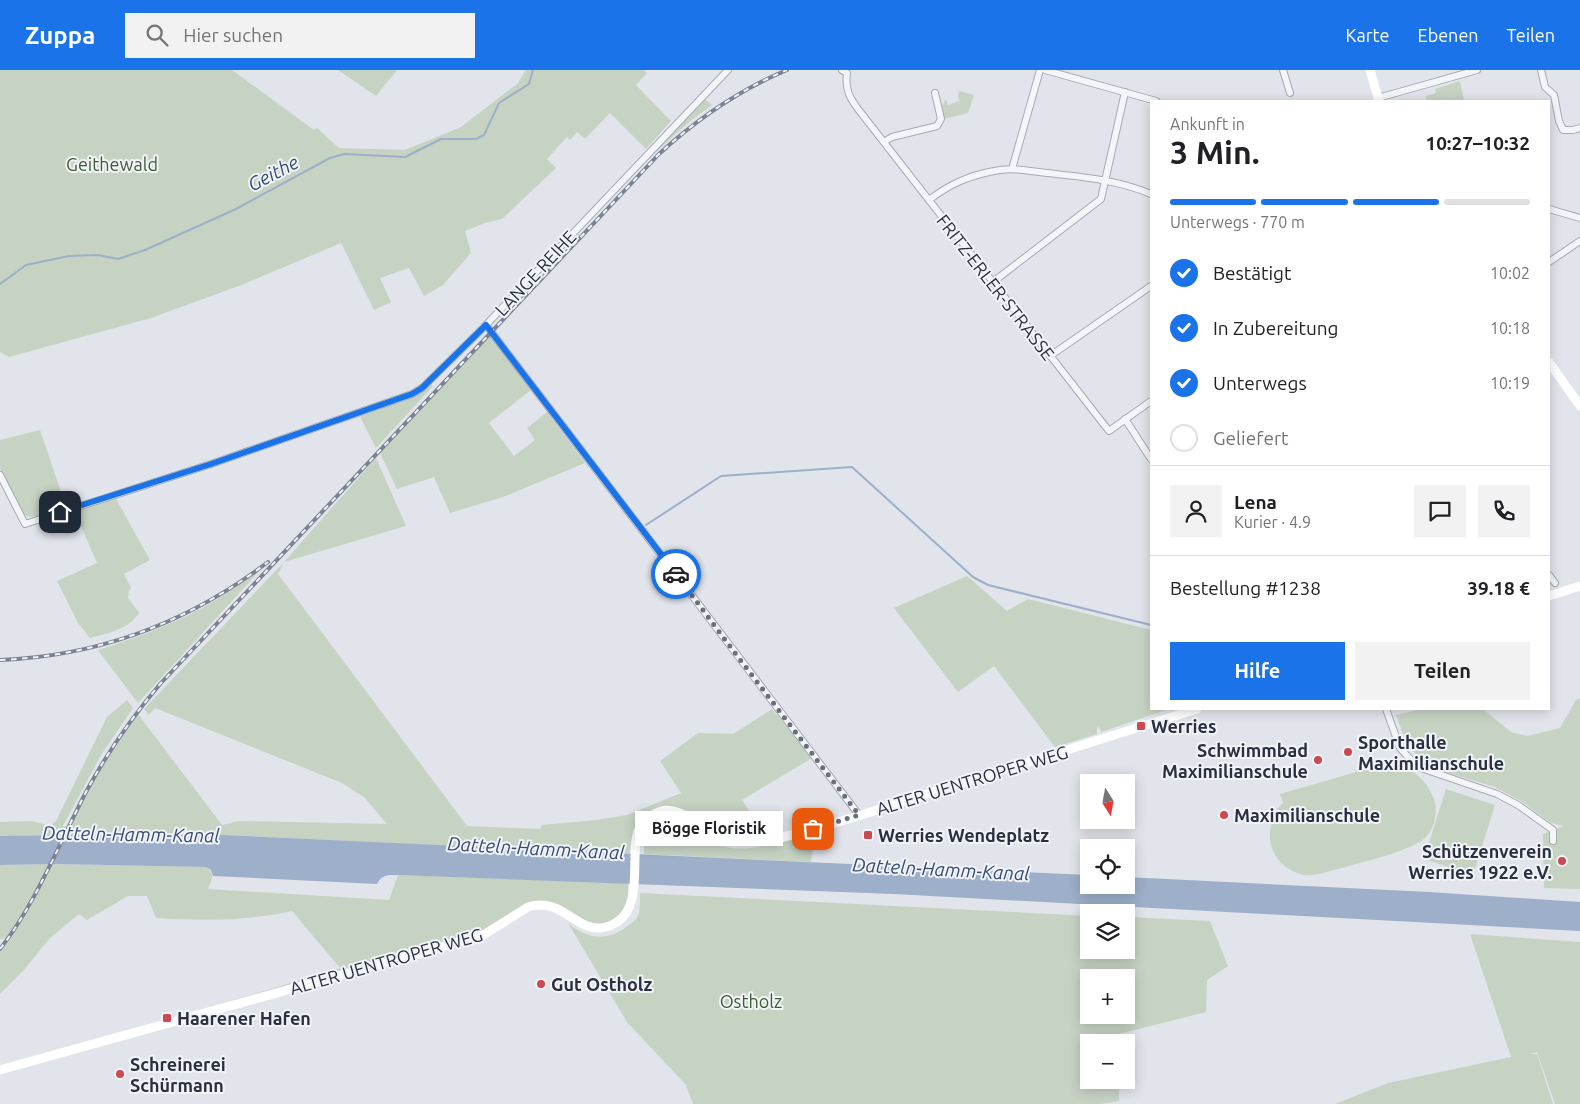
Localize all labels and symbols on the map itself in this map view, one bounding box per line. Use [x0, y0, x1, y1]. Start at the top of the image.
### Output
water label: Geithe [244, 150, 303, 195]
park label: Geithewald [66, 154, 158, 174]
street label: FRITZ-ERLER-STRASSE [933, 210, 1059, 364]
street label: LANGE REIHE [491, 226, 579, 320]
pin [39, 491, 81, 533]
courier [651, 549, 701, 599]
place label: Werries [1151, 716, 1216, 736]
marker: Werries [1135, 720, 1147, 732]
place label: Sporthalle Maximilianschule [1358, 732, 1504, 773]
place label: Schwimmbad Maximilianschule [1162, 740, 1308, 781]
street label: ALTER UENTROPER WEG [874, 741, 1070, 819]
marker: Sporthalle Maximilianschule [1342, 746, 1354, 758]
marker: Schwimmbad Maximilianschule [1312, 754, 1324, 766]
north arrow [1080, 774, 1135, 829]
place label: Maximilianschule [1234, 805, 1380, 825]
pin [792, 808, 834, 850]
marker: Maximilianschule [1218, 809, 1230, 821]
callout: Bögge Floristik [636, 812, 783, 846]
water label: Datteln-Hamm-Kanal [42, 821, 221, 847]
place label: Werries Wendeplatz [878, 825, 1049, 845]
marker: Werries Wendeplatz [862, 829, 874, 841]
water label: Datteln-Hamm-Kanal [447, 832, 626, 864]
place label: Schützenverein Werries 1922 e.V. [1408, 841, 1552, 882]
water label: Datteln-Hamm-Kanal [852, 853, 1031, 885]
marker: Schützenverein Werries 1922 e.V. [1556, 855, 1568, 867]
street label: ALTER UENTROPER WEG [287, 924, 485, 998]
place label: Gut Ostholz [551, 974, 652, 994]
marker: Gut Ostholz [535, 978, 547, 990]
park label: Ostholz [720, 991, 782, 1011]
place label: Haarener Hafen [177, 1008, 311, 1028]
marker: Haarener Hafen [161, 1012, 173, 1024]
place label: Schreinerei Schürmann [130, 1054, 226, 1095]
marker: Schreinerei Schürmann [114, 1068, 126, 1080]

